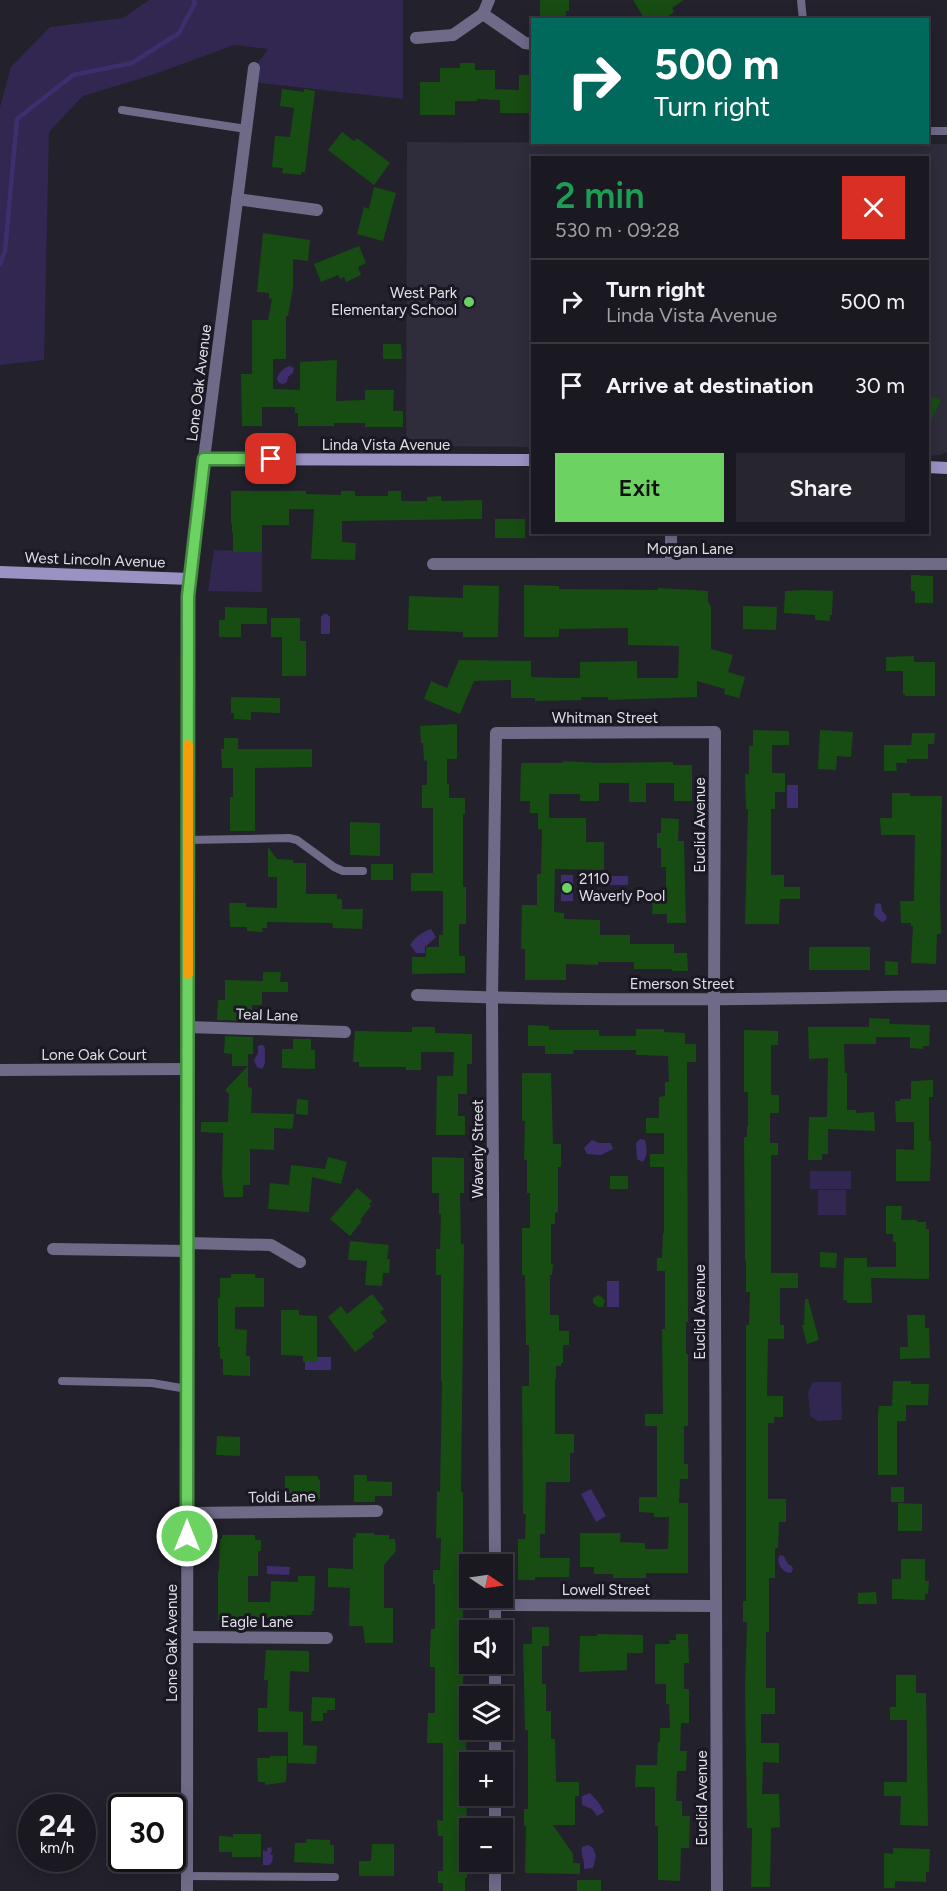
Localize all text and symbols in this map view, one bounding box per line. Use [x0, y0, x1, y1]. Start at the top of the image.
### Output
text: 500 m [654, 39, 779, 90]
icon: right [555, 42, 633, 120]
text: Turn right [654, 90, 770, 123]
text: 2 min [555, 174, 645, 217]
button: close [842, 176, 905, 239]
text: 530 m · 09:28 [555, 218, 680, 242]
text: Turn right [606, 276, 705, 303]
place label: West Park Elementary School [331, 284, 458, 319]
icon: right [555, 285, 588, 318]
text: 500 m [840, 288, 905, 315]
marker: West Park Elementary School [462, 295, 476, 309]
text: Linda Vista Avenue [606, 303, 777, 327]
street label: Lone Oak Avenue [183, 323, 215, 443]
icon: arrive [555, 369, 588, 402]
text: Arrive at destination [606, 372, 814, 399]
text: 30 m [855, 372, 905, 399]
pin [245, 433, 296, 484]
street label: Linda Vista Avenue [322, 436, 450, 454]
icon: arrive [254, 442, 287, 475]
button: Exit [555, 453, 724, 522]
button: Share [736, 453, 905, 522]
street label: Morgan Lane [646, 540, 734, 558]
street label: West Lincoln Avenue [24, 549, 166, 571]
street label: Whitman Street [552, 709, 659, 727]
street label: Euclid Avenue [691, 777, 709, 873]
place label: 2110 Waverly Pool [579, 870, 665, 905]
marker: 2110 Waverly Pool [560, 881, 574, 895]
street label: Emerson Street [630, 975, 735, 993]
street label: Teal Lane [236, 1005, 298, 1025]
street label: Lone Oak Court [41, 1046, 147, 1064]
street label: Waverly Street [469, 1099, 487, 1199]
street label: Euclid Avenue [691, 1264, 709, 1360]
street label: Toldi Lane [248, 1487, 316, 1507]
position arrow [155, 1504, 219, 1568]
north arrow [459, 1554, 513, 1608]
map controls [459, 1554, 513, 1872]
street label: Lowell Street [562, 1581, 651, 1599]
street label: Lone Oak Avenue [163, 1584, 181, 1702]
street label: Eagle Lane [221, 1613, 293, 1631]
button: sound [459, 1620, 513, 1674]
button: layers [459, 1686, 513, 1740]
street label: Euclid Avenue [693, 1750, 711, 1846]
button: + [459, 1752, 513, 1806]
speed limit sign: 30 [108, 1794, 186, 1872]
text: 24 [39, 1807, 75, 1844]
button: − [459, 1818, 513, 1872]
text: km/h [40, 1839, 74, 1857]

